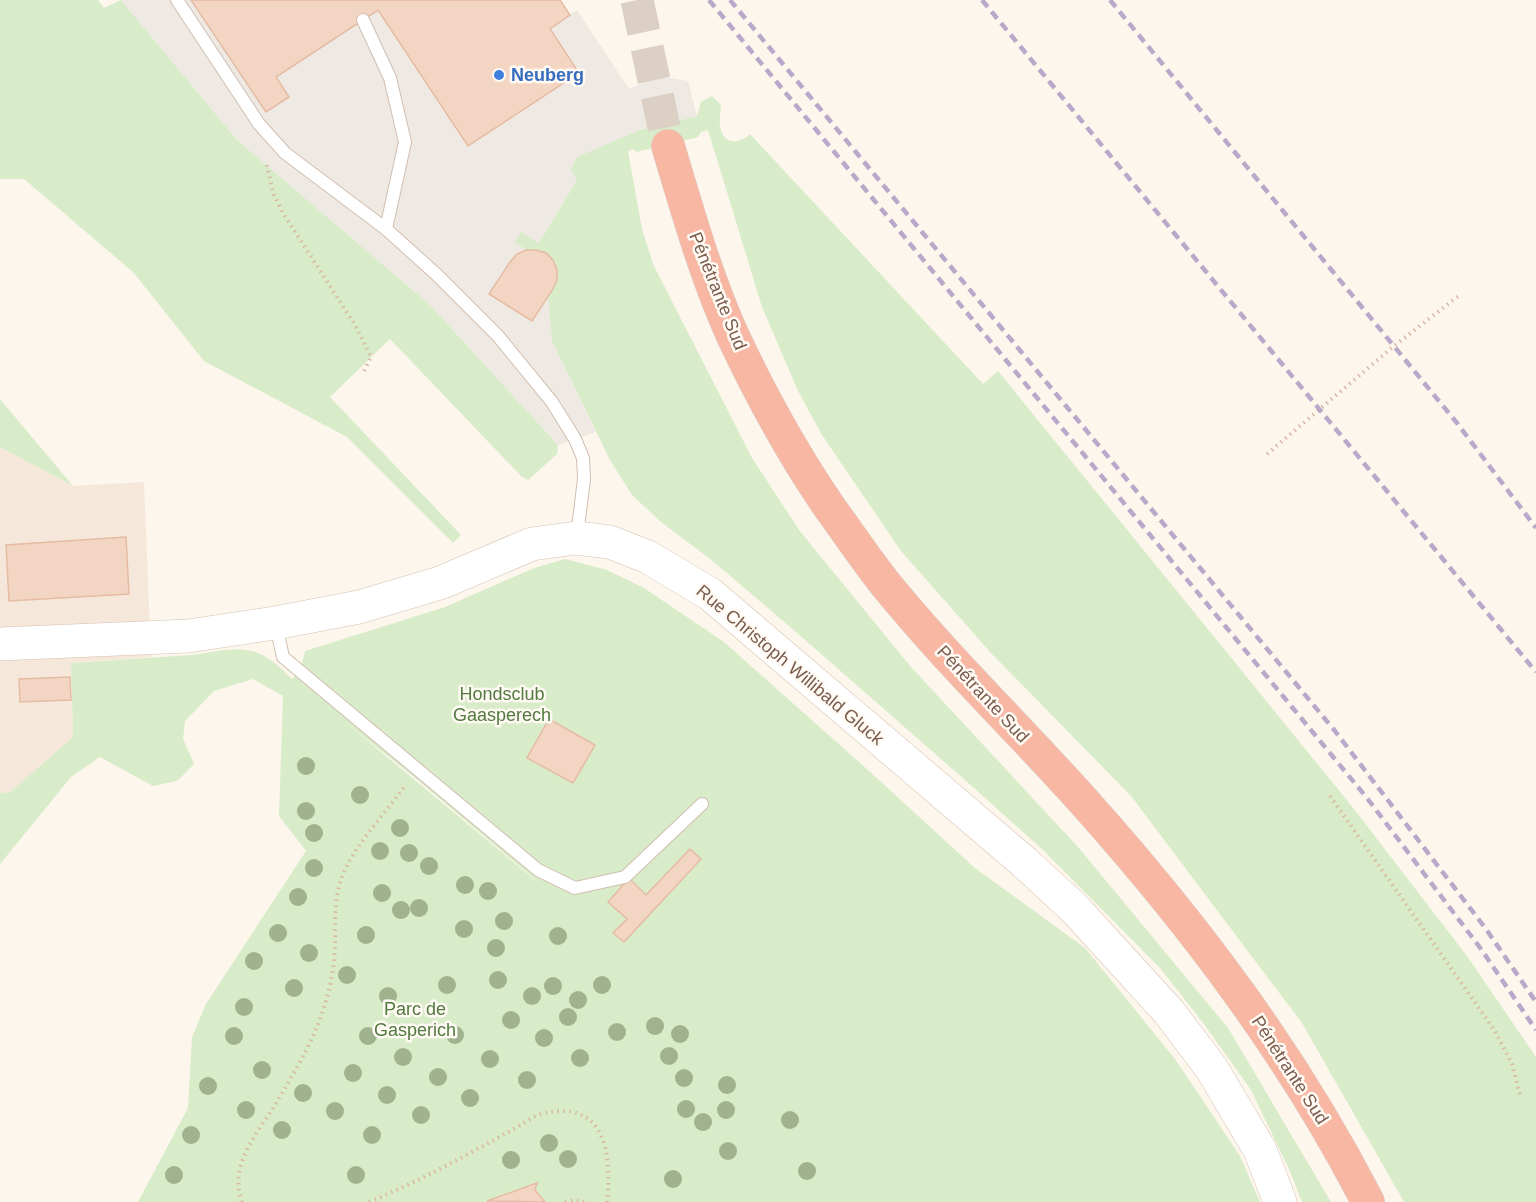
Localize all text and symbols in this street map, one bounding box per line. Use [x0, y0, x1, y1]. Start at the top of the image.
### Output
place label: Neuberg [511, 65, 584, 85]
marker: Neuberg [492, 68, 506, 82]
street label: Pénétrante Sud [685, 229, 751, 353]
street label: Rue Christoph Willibald Gluck [692, 581, 888, 750]
street label: Pénétrante Sud [933, 641, 1033, 747]
park label: Hondsclub Gaasperech [453, 684, 551, 725]
park label: Parc de Gasperich [374, 999, 456, 1040]
street label: Pénétrante Sud [1248, 1012, 1332, 1128]

